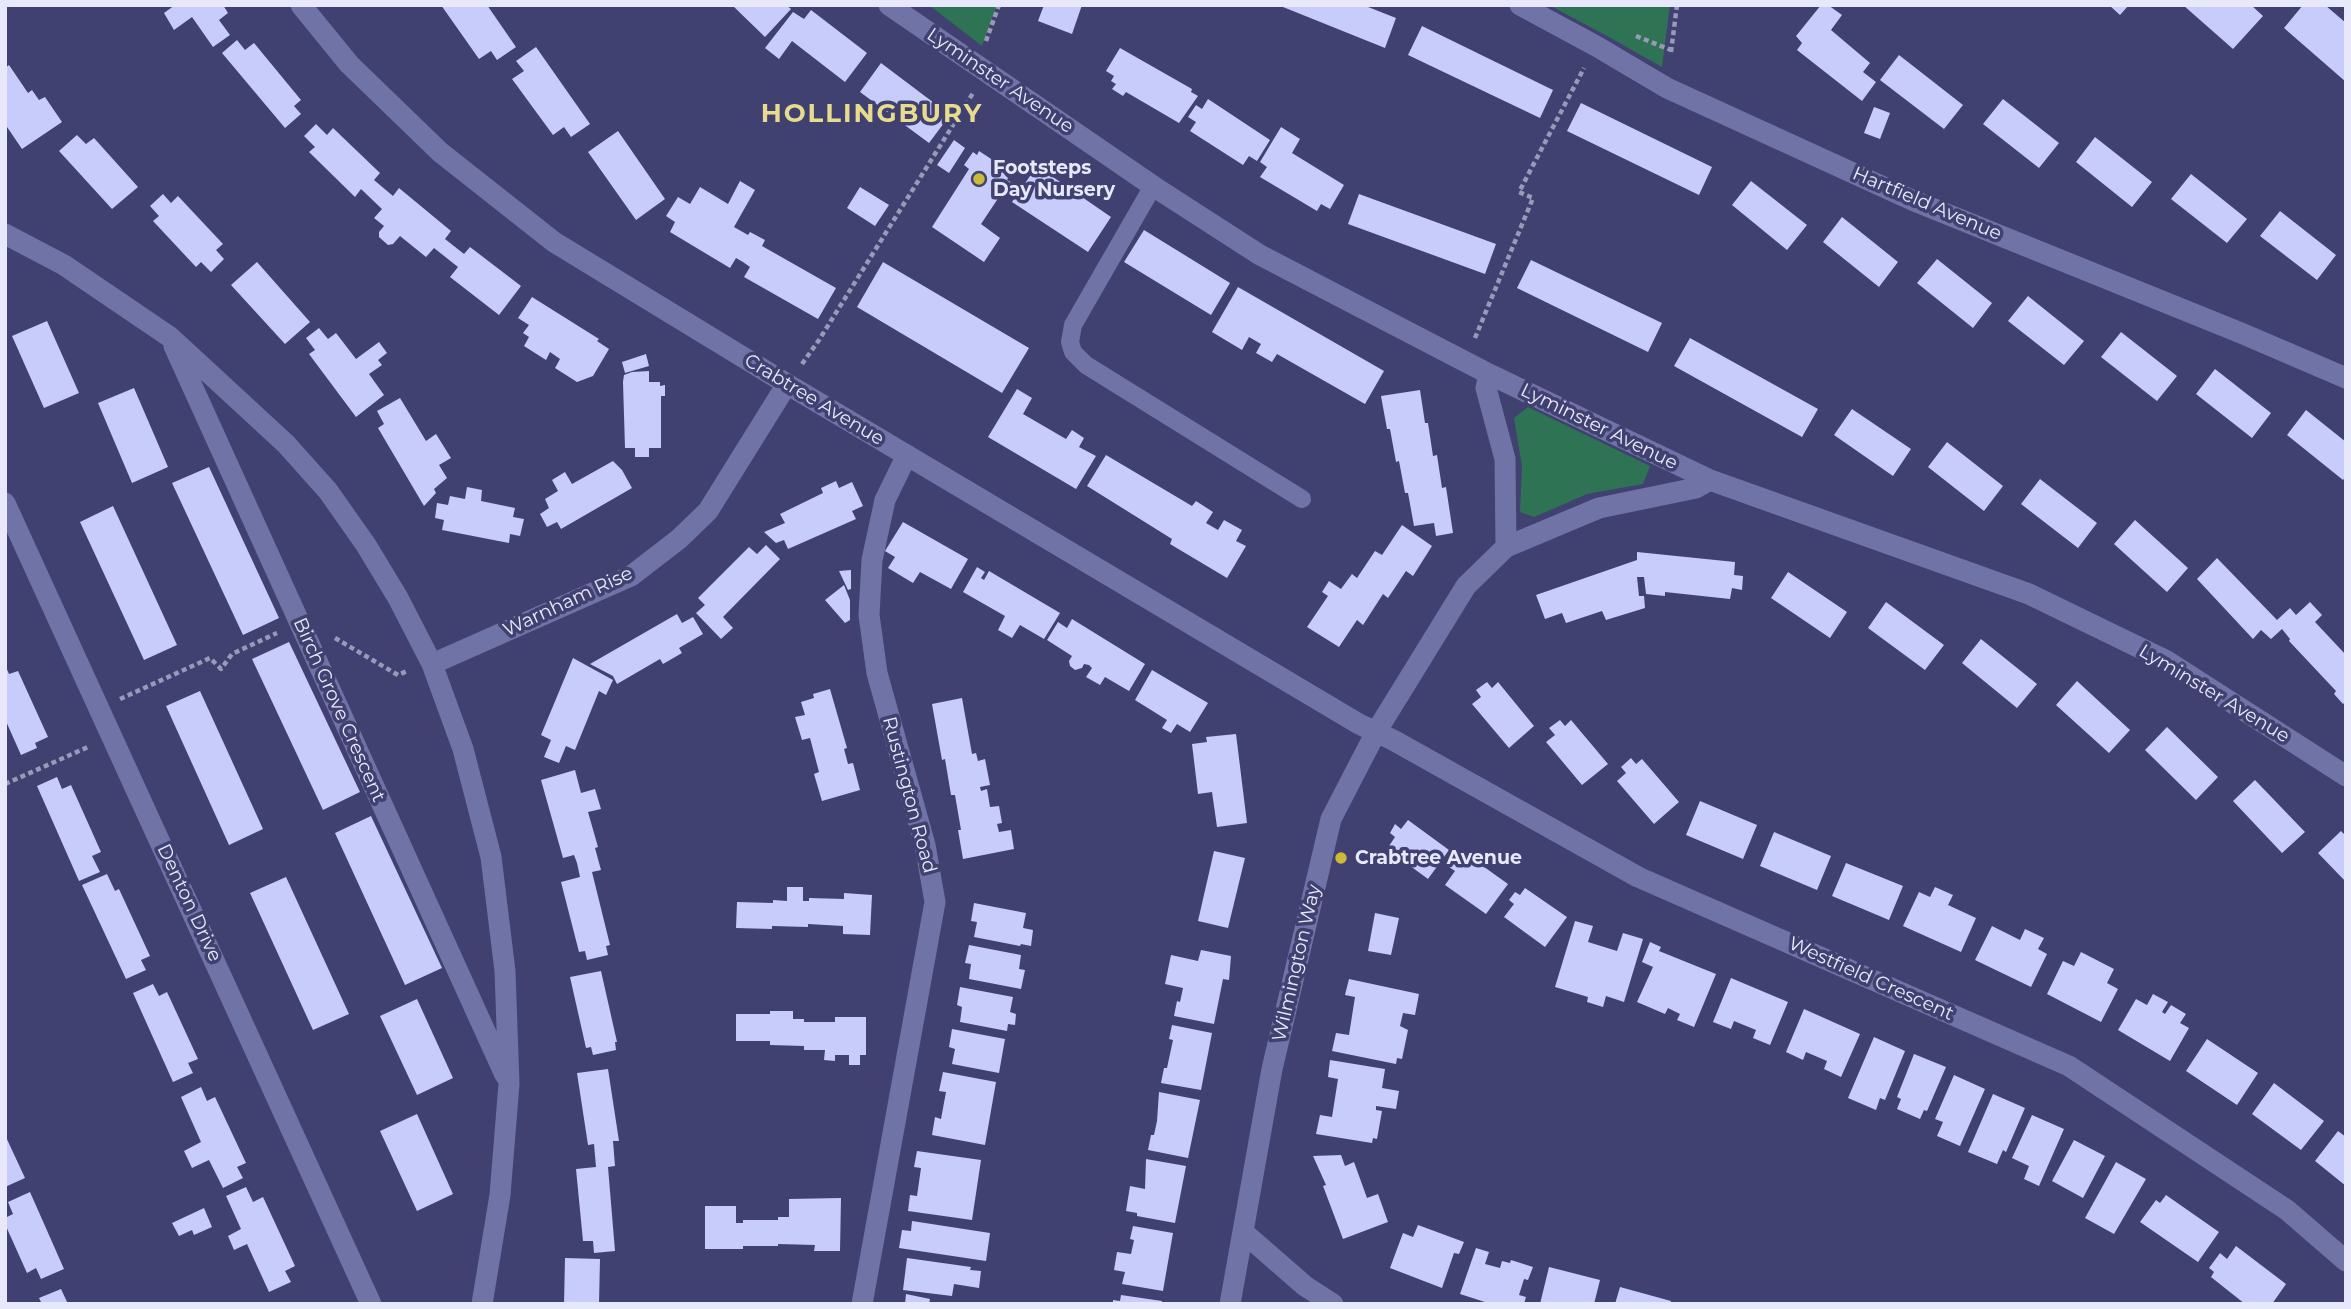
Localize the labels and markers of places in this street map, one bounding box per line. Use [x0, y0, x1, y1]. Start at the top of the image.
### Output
place label: Footsteps Day Nursery [993, 157, 1115, 201]
marker: Footsteps Day Nursery [971, 171, 987, 187]
place label: Crabtree Avenue [1355, 847, 1522, 869]
marker: Crabtree Avenue [1333, 850, 1349, 866]

